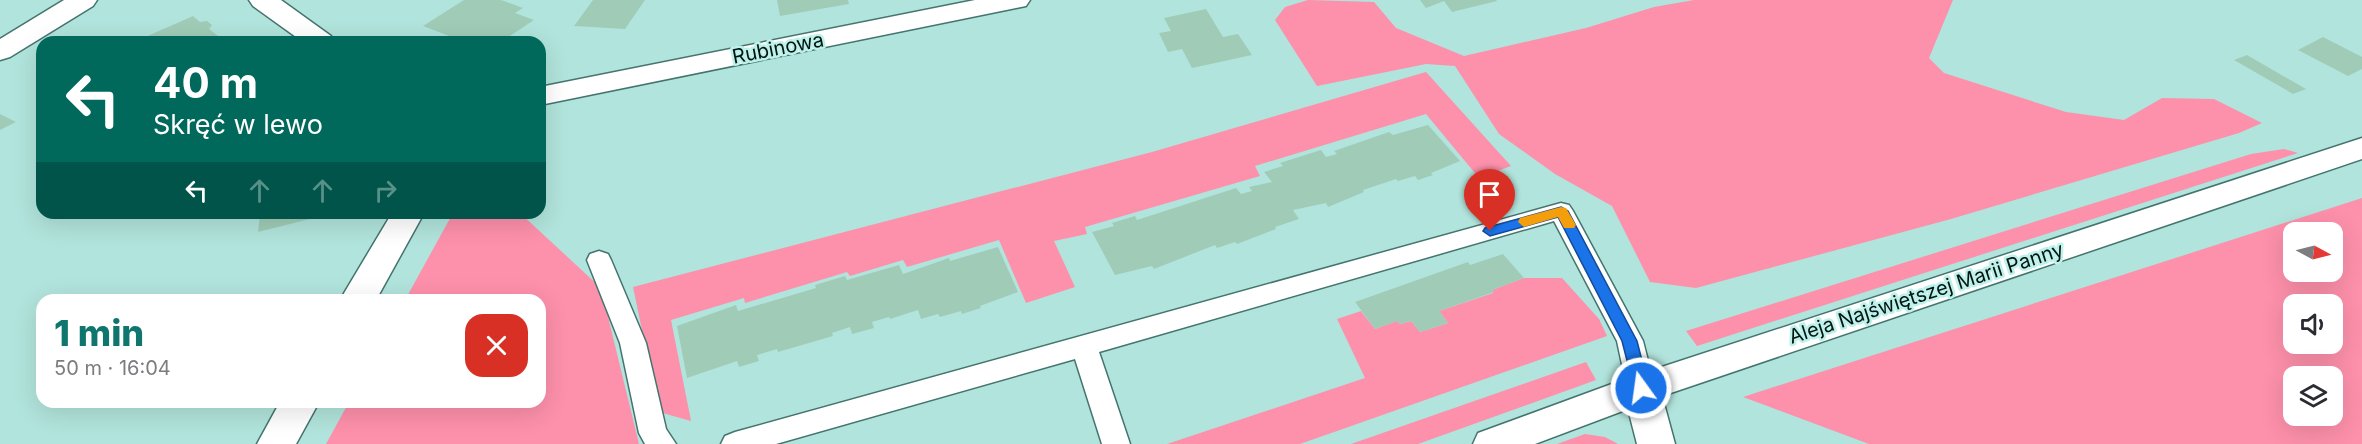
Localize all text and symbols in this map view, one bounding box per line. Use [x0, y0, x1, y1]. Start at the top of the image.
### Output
street label: Rubinowa [730, 27, 826, 69]
text: 40 m [153, 57, 258, 108]
icon: left [54, 60, 132, 138]
text: Skręć w lewo [153, 108, 323, 141]
pin [1464, 169, 1515, 231]
icon: left [180, 174, 213, 207]
icon: ahead [243, 174, 276, 207]
icon: ahead [306, 174, 339, 207]
icon: right [369, 174, 402, 207]
icon: arrive [1473, 178, 1506, 211]
north arrow [2283, 222, 2343, 282]
map controls [2283, 222, 2343, 426]
street label: Aleja Najświętszej Marii Panny [1786, 237, 2066, 349]
button: sound [2283, 294, 2343, 354]
text: 1 min [54, 311, 144, 355]
button: close [465, 314, 528, 377]
text: 50 m · 16:04 [54, 356, 171, 380]
position arrow [1609, 356, 1673, 420]
button: layers [2283, 366, 2343, 426]

